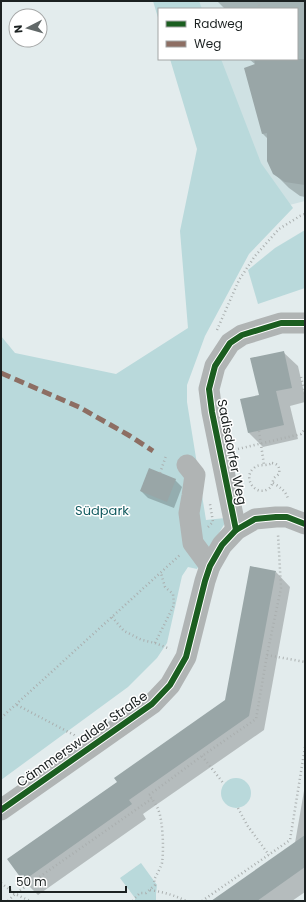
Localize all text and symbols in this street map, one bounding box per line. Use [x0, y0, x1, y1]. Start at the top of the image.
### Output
north arrow [8, 8, 48, 48]
legend [158, 8, 298, 60]
text: Radweg [194, 15, 243, 32]
text: N [10, 24, 26, 34]
text: Weg [194, 35, 221, 52]
street label: Sadisdorfer Weg [212, 398, 252, 506]
park label: Südpark [75, 501, 129, 520]
street label: Cämmerswalder Straße [13, 686, 151, 792]
scale bar [10, 868, 126, 894]
text: 50 m [16, 873, 47, 890]

